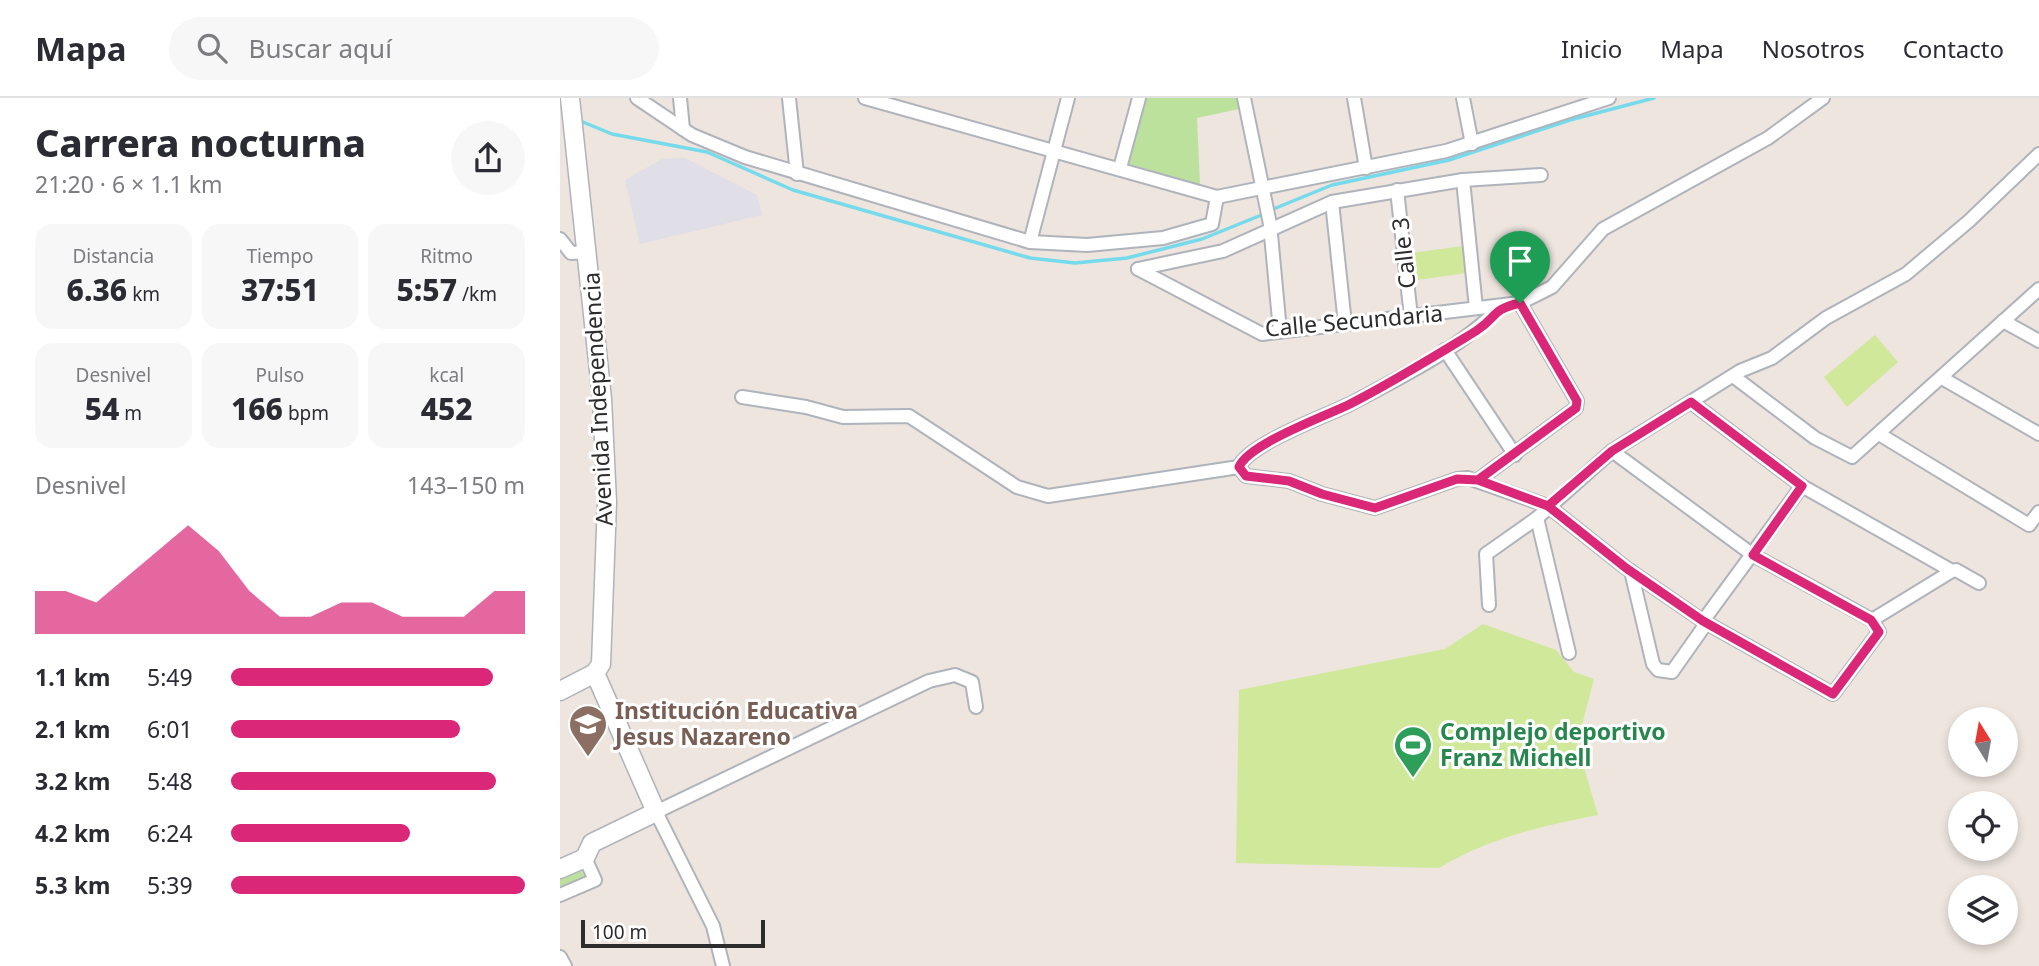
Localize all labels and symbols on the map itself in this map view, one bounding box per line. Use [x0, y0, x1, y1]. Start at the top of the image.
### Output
street label: Calle 3 [1383, 216, 1423, 290]
pin [1490, 231, 1550, 303]
street label: Avenida Independencia [574, 271, 620, 527]
street label: Calle Secundaria [1263, 296, 1444, 344]
place label: Institución Educativa Jesus Nazareno [613, 694, 858, 752]
school or university icon: Institución Educativa Jesus Nazareno [567, 703, 609, 758]
north arrow [1948, 707, 2018, 777]
place label: Complejo deportivo Franz Michell [1440, 715, 1666, 773]
sports icon: Complejo deportivo Franz Michell [1392, 724, 1434, 779]
scale bar [581, 917, 765, 949]

